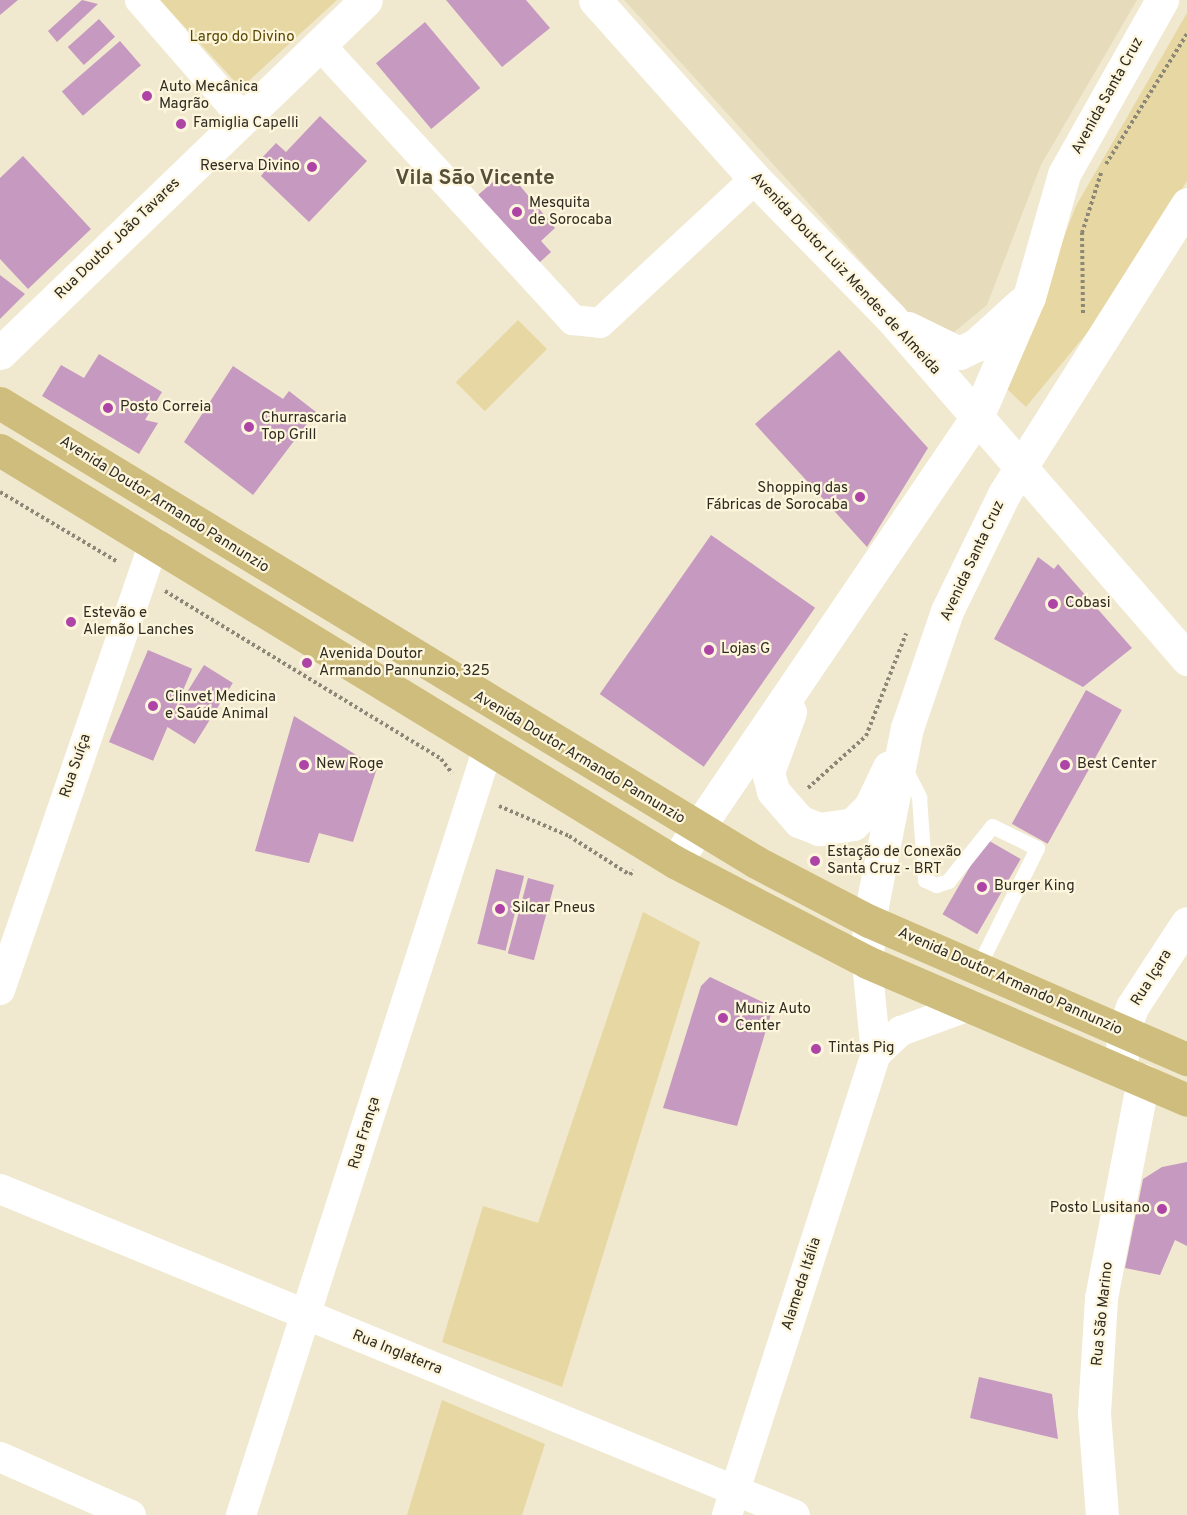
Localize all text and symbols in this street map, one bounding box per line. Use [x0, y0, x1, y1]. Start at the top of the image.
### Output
park label: Largo do Divino [189, 29, 295, 47]
street label: Avenida Santa Cruz [1068, 34, 1148, 158]
place label: Auto Mecânica Magrão [159, 78, 258, 113]
marker: Auto Mecânica Magrão [140, 89, 154, 103]
place label: Famiglia Capelli [193, 115, 299, 133]
marker: Famiglia Capelli [174, 117, 188, 131]
place label: Reserva Divino [200, 158, 300, 176]
marker: Reserva Divino [305, 160, 319, 174]
district label: Vila São Vicente [395, 166, 555, 192]
street label: Avenida Doutor Luiz Mendes de Almeida [746, 169, 944, 379]
street label: Rua Doutor João Tavares [51, 174, 185, 304]
place label: Mesquita de Sorocaba [529, 194, 612, 229]
marker: Mesquita de Sorocaba [510, 205, 524, 219]
place label: Posto Correia [120, 399, 211, 417]
marker: Posto Correia [101, 401, 115, 415]
place label: Churrascaria Top Grill [261, 409, 347, 444]
marker: Churrascaria Top Grill [242, 420, 256, 434]
street label: Avenida Doutor Armando Pannunzio [56, 433, 272, 577]
place label: Shopping das Fábricas de Sorocaba [706, 479, 848, 514]
marker: Shopping das Fábricas de Sorocaba [853, 490, 867, 504]
street label: Avenida Santa Cruz [937, 498, 1009, 624]
place label: Cobasi [1065, 595, 1111, 613]
marker: Cobasi [1046, 597, 1060, 611]
place label: Estevão e Alemão Lanches [83, 604, 194, 639]
marker: Estevão e Alemão Lanches [64, 615, 78, 629]
place label: Lojas G [721, 641, 770, 659]
marker: Lojas G [702, 643, 716, 657]
place label: Avenida Doutor Armando Pannunzio, 325 [319, 645, 490, 680]
marker: Avenida Doutor Armando Pannunzio, 325 [300, 656, 314, 670]
street label: Avenida Doutor Armando Pannunzio [470, 687, 688, 829]
place label: Clinvet Medicina e Saúde Animal [165, 688, 276, 723]
marker: Clinvet Medicina e Saúde Animal [146, 699, 160, 713]
street label: Rua Suíça [57, 732, 95, 800]
place label: New Roge [316, 756, 383, 774]
place label: Best Center [1077, 756, 1157, 774]
marker: New Roge [297, 758, 311, 772]
marker: Best Center [1058, 758, 1072, 772]
place label: Estação de Conexão Santa Cruz - BRT [827, 843, 961, 878]
marker: Estação de Conexão Santa Cruz - BRT [808, 854, 822, 868]
place label: Burger King [994, 878, 1075, 896]
marker: Burger King [975, 880, 989, 894]
place label: Silcar Pneus [512, 900, 595, 918]
marker: Silcar Pneus [493, 902, 507, 916]
street label: Avenida Doutor Armando Pannunzio [895, 924, 1125, 1040]
street label: Rua Içara [1128, 947, 1176, 1009]
place label: Muniz Auto Center [735, 1000, 811, 1035]
marker: Muniz Auto Center [716, 1011, 730, 1025]
place label: Tintas Pig [828, 1040, 894, 1058]
marker: Tintas Pig [809, 1042, 823, 1056]
street label: Rua França [345, 1095, 385, 1171]
place label: Posto Lusitano [1050, 1200, 1150, 1218]
marker: Posto Lusitano [1155, 1202, 1169, 1216]
street label: Alameda Itália [778, 1235, 826, 1333]
street label: Rua São Marino [1089, 1261, 1117, 1367]
street label: Rua Inglaterra [349, 1327, 445, 1379]

